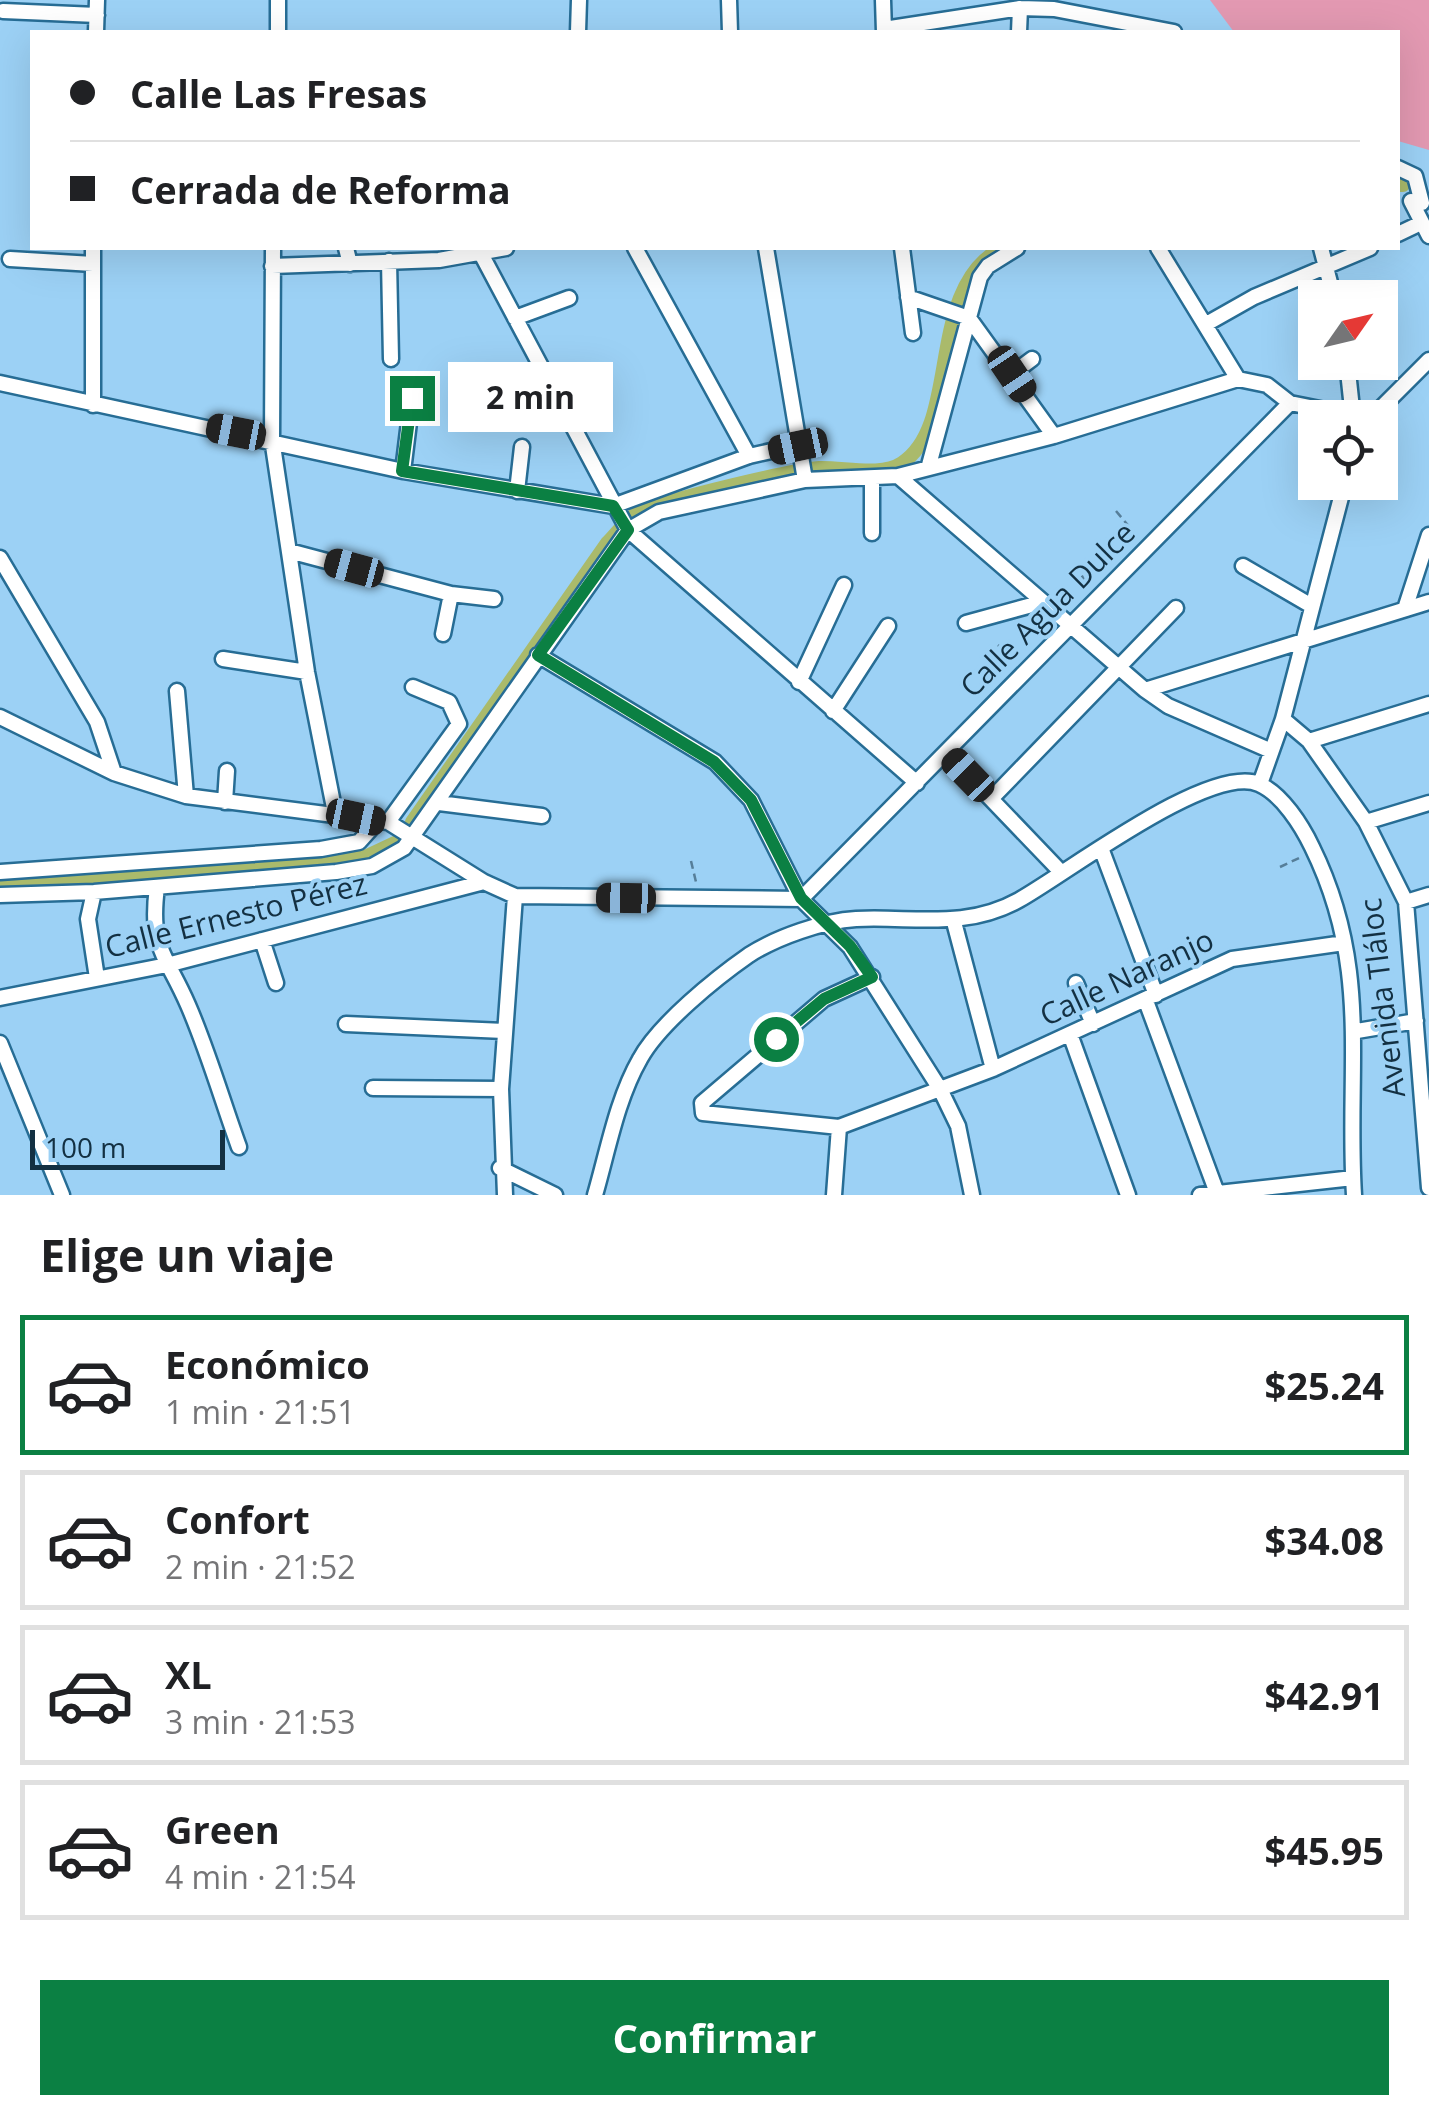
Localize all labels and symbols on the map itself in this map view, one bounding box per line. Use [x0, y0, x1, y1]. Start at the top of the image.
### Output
north arrow [1298, 280, 1398, 380]
car [983, 341, 1041, 407]
callout: 2 min [447, 363, 612, 433]
route end [390, 376, 435, 421]
car [204, 412, 268, 452]
car [766, 425, 830, 467]
street label: Calle Agua Dulce [950, 512, 1144, 706]
car [321, 546, 387, 590]
car [936, 743, 1000, 807]
car [324, 796, 388, 838]
street label: Calle Ernesto Pérez [100, 862, 371, 967]
car [596, 882, 656, 914]
street label: Avenida Tláloc [1349, 896, 1414, 1100]
street label: Calle Naranjo [1033, 918, 1220, 1035]
route start [754, 1017, 799, 1062]
scale bar [30, 1125, 225, 1170]

